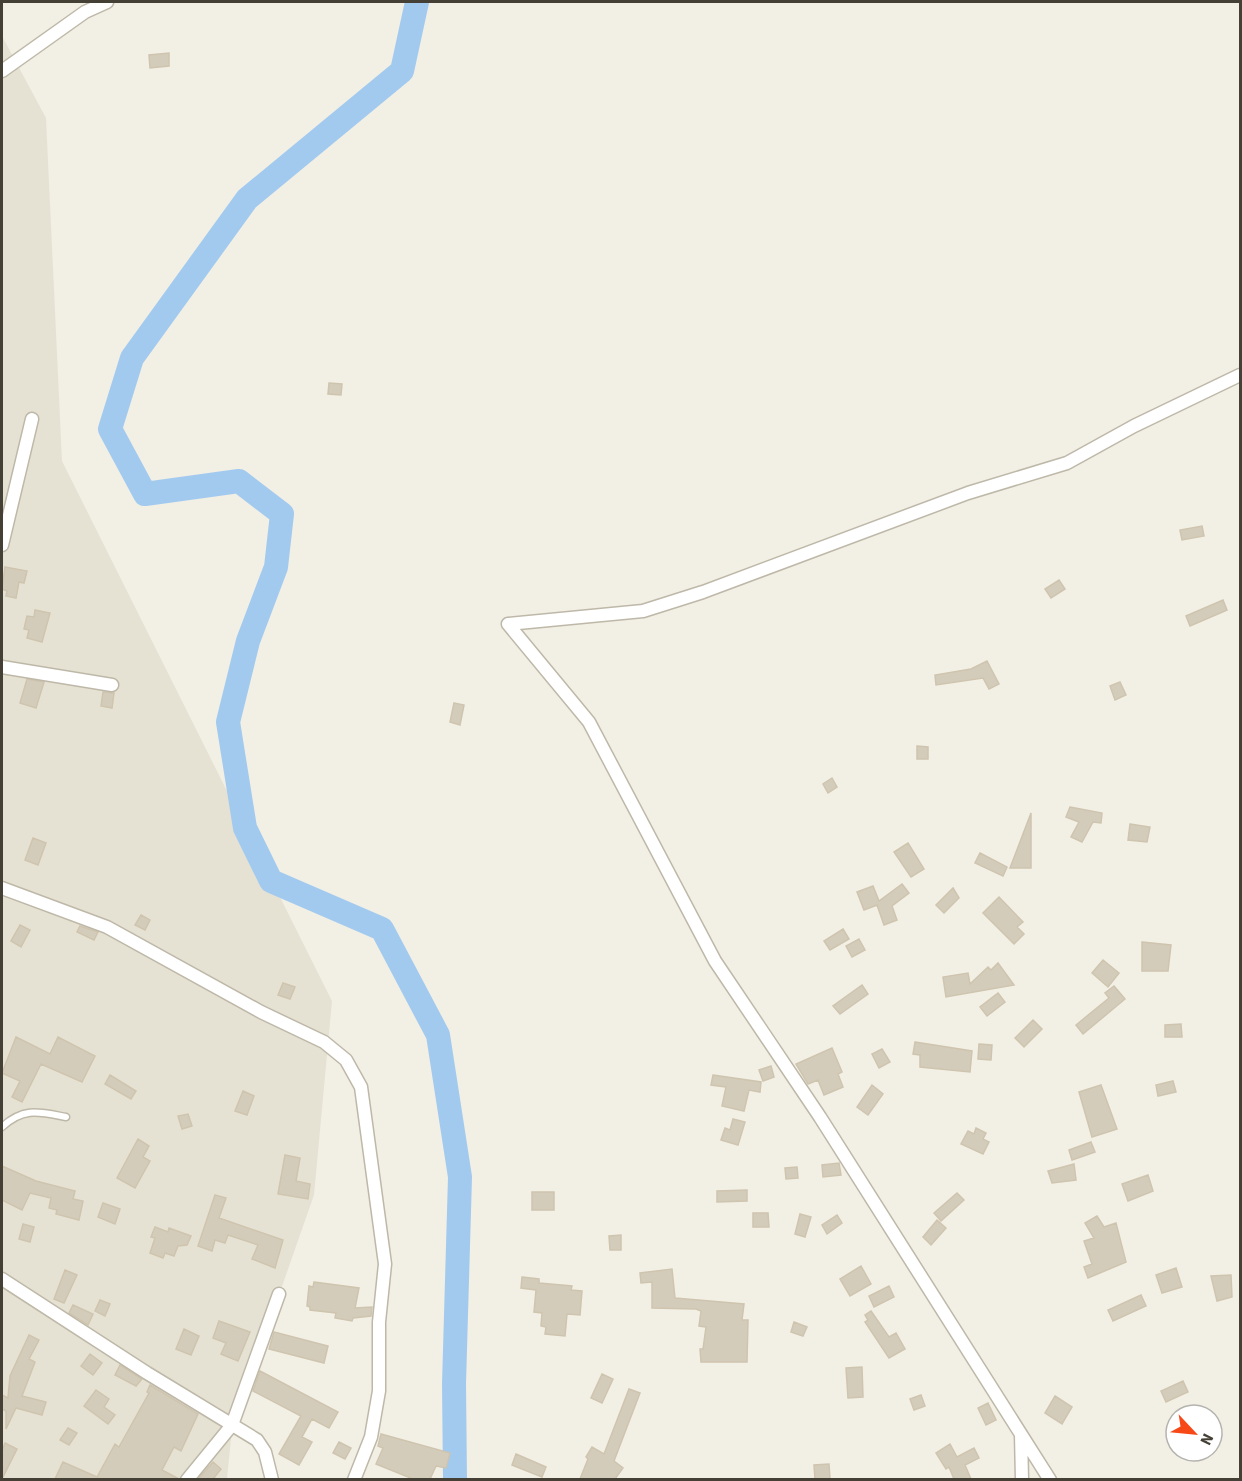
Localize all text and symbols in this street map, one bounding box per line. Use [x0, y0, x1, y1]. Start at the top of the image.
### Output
north arrow [1164, 1403, 1224, 1463]
text: N [1194, 1430, 1219, 1449]

